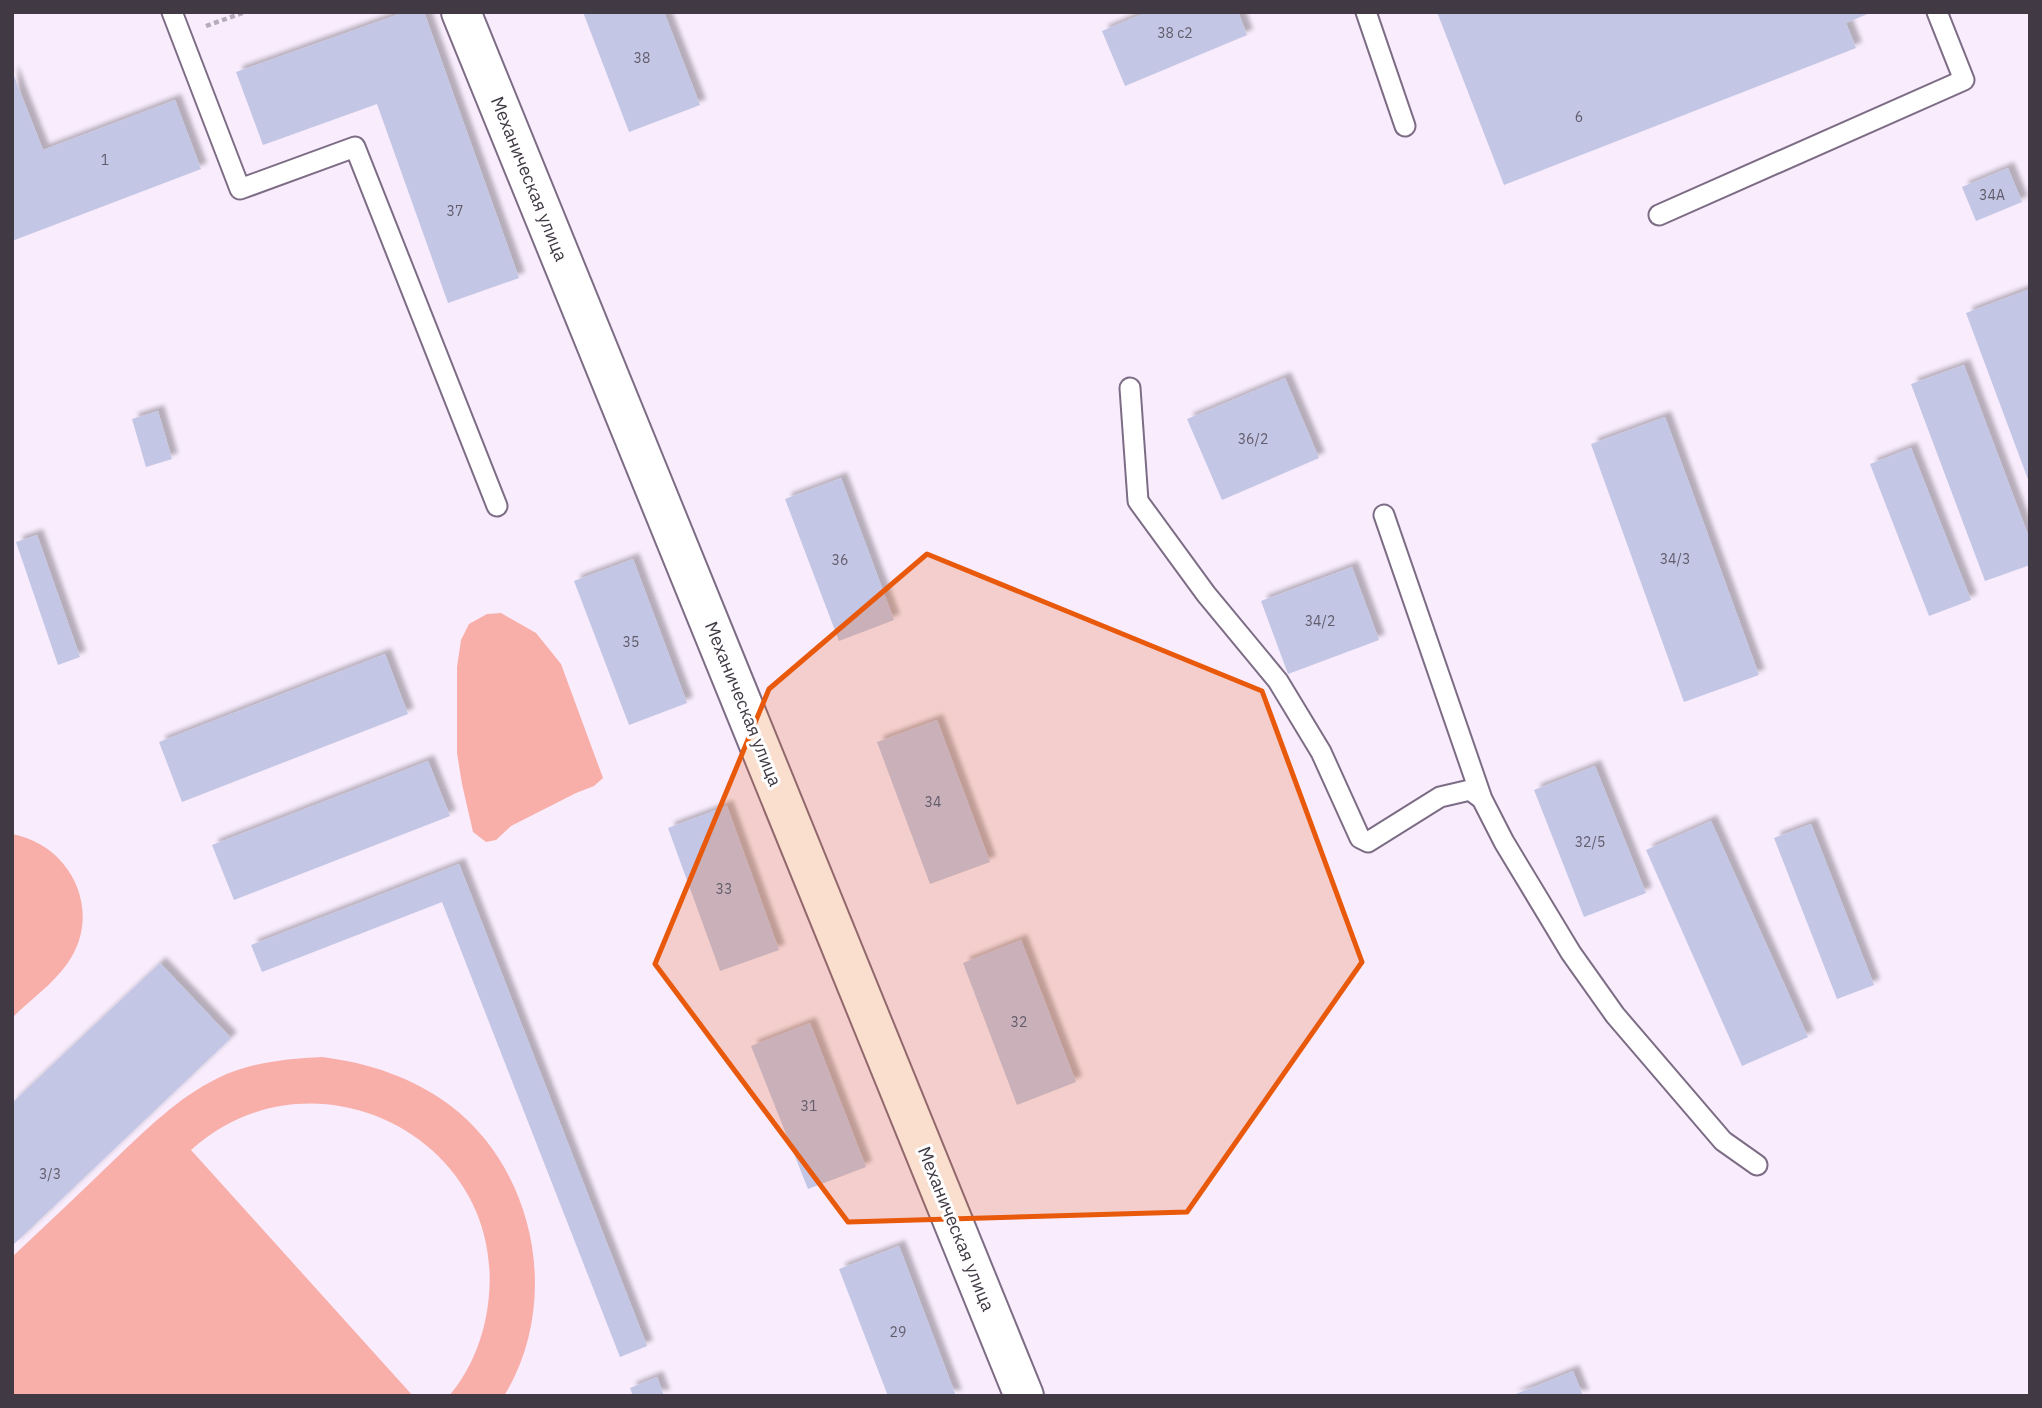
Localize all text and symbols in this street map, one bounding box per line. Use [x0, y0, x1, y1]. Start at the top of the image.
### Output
house number: 38 с2 [1157, 24, 1193, 42]
house number: 38 [634, 49, 650, 67]
street label: Механическая улица [486, 93, 573, 265]
house number: 6 [1575, 108, 1583, 126]
house number: 1 [101, 151, 109, 169]
house number: 34А [1979, 186, 2005, 204]
house number: 37 [447, 202, 463, 220]
house number: 36/2 [1238, 430, 1268, 448]
house number: 34/3 [1660, 550, 1690, 568]
house number: 36 [832, 551, 848, 569]
house number: 34/2 [1305, 612, 1335, 630]
street label: Механическая улица [700, 618, 787, 790]
house number: 35 [623, 633, 639, 651]
house number: 34 [925, 793, 941, 811]
house number: 32/5 [1575, 833, 1605, 851]
house number: 33 [716, 880, 732, 898]
house number: 32 [1011, 1013, 1027, 1031]
house number: 31 [801, 1097, 817, 1115]
street label: Механическая улица [913, 1143, 1000, 1315]
house number: 3/3 [39, 1165, 61, 1183]
house number: 29 [890, 1323, 906, 1341]

